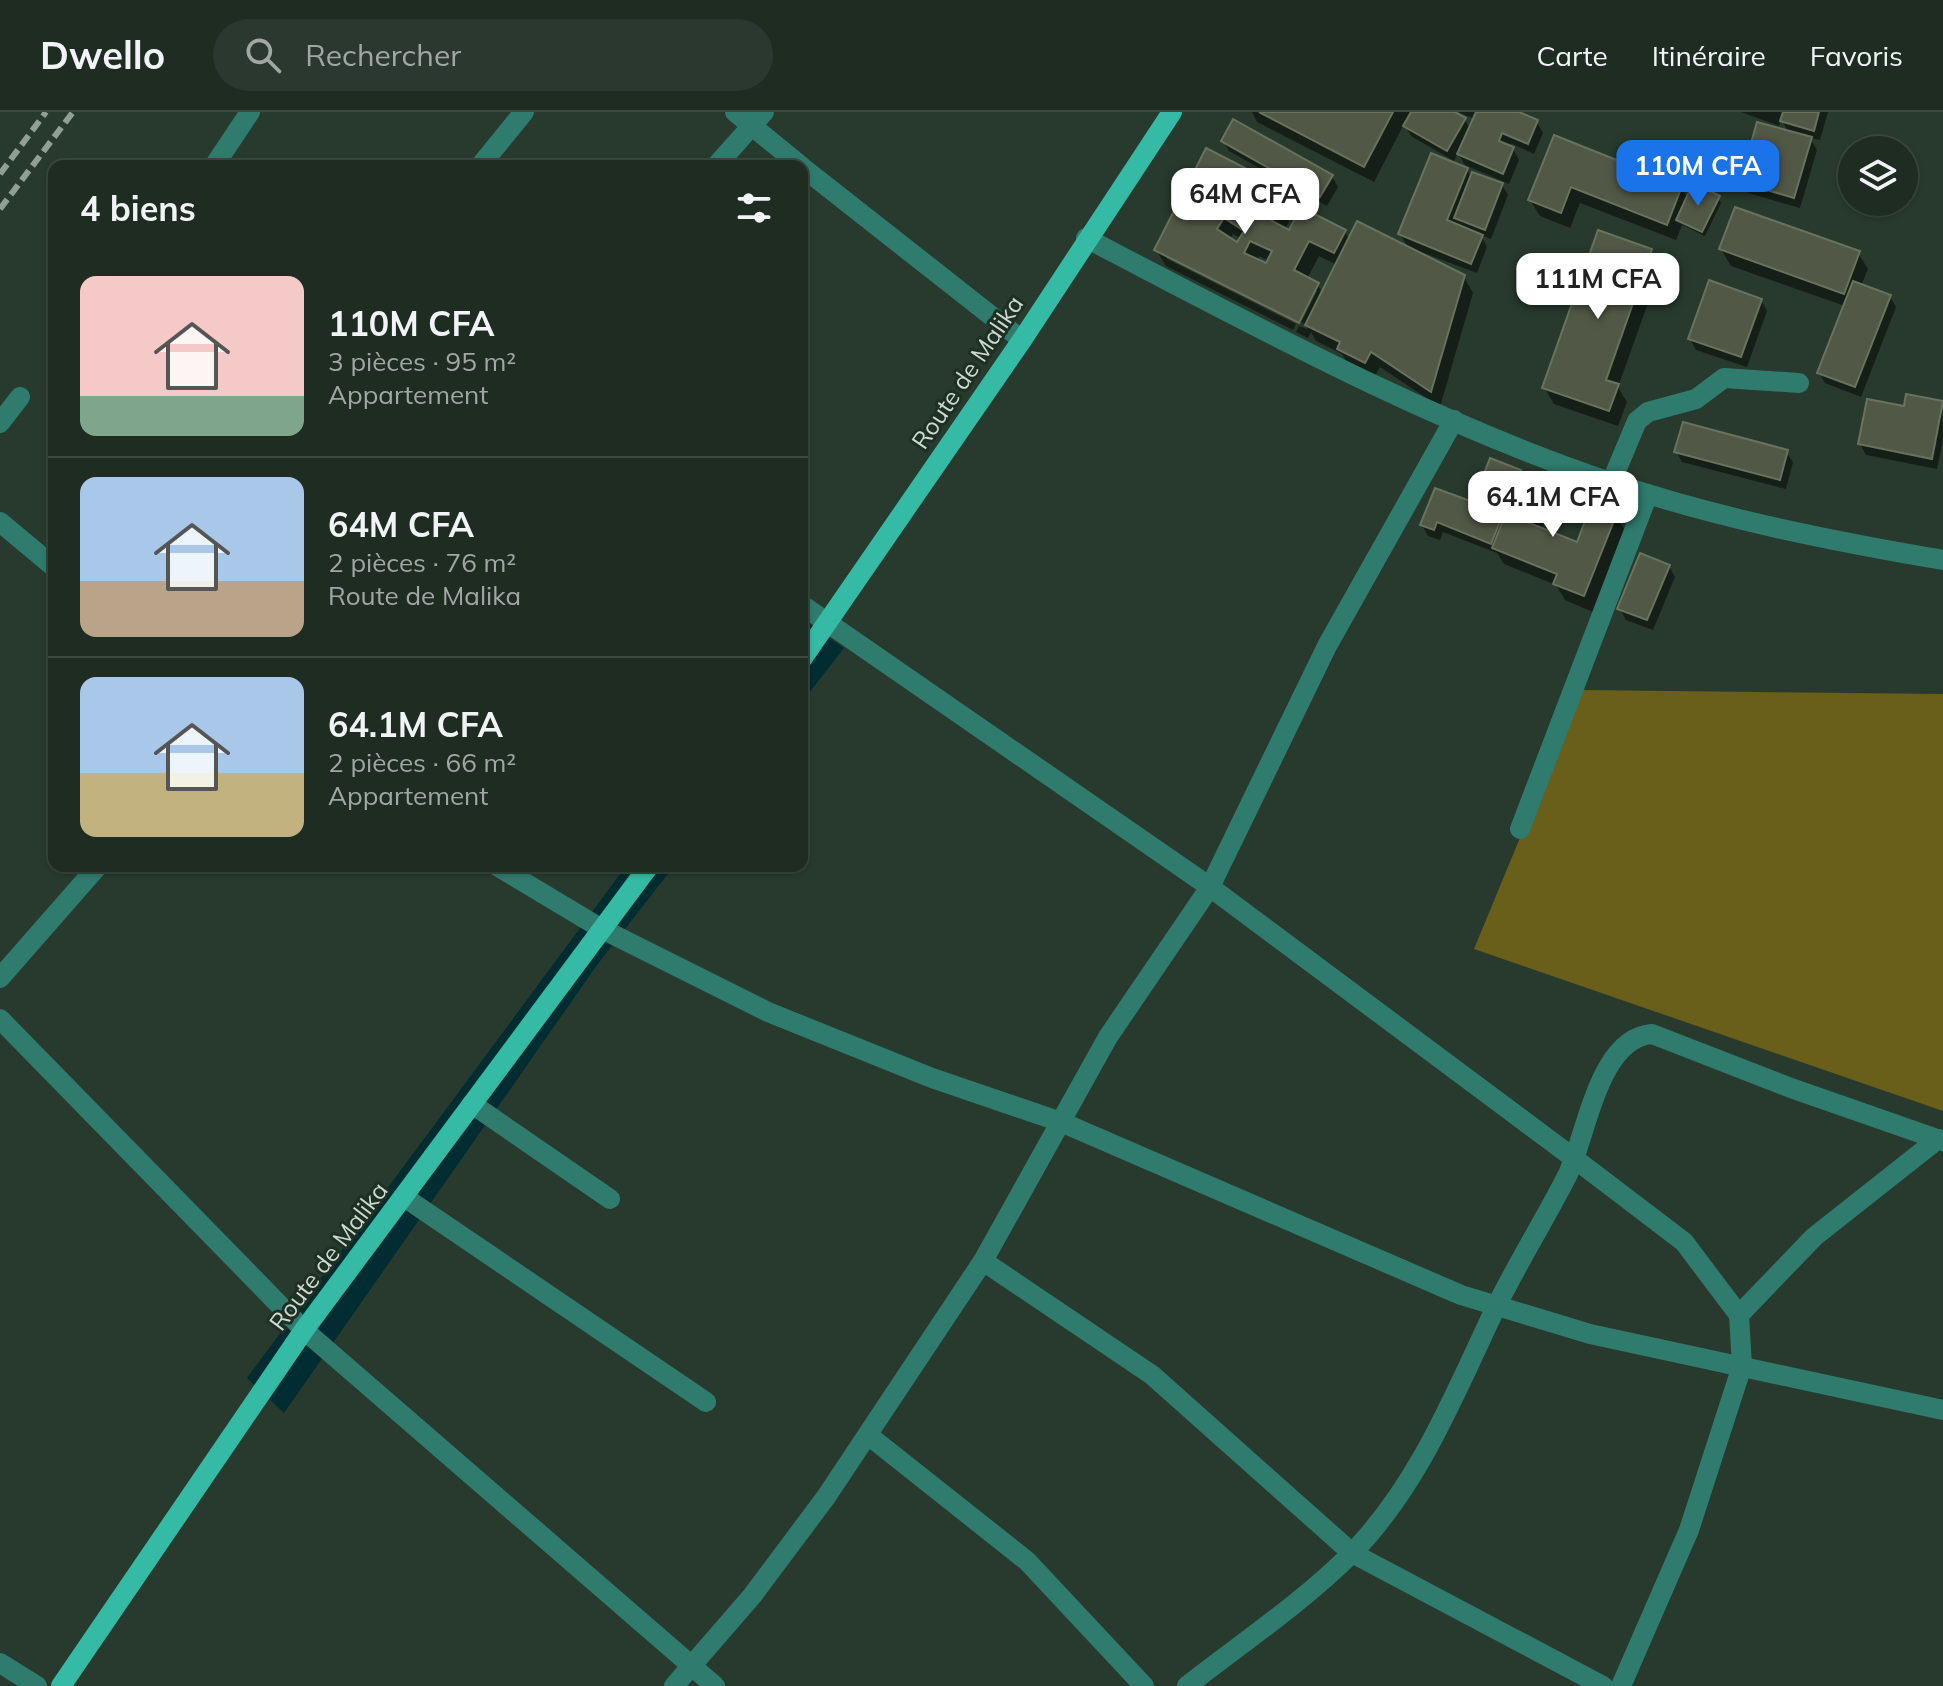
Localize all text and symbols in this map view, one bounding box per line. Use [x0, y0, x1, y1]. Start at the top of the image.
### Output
search box [213, 19, 773, 91]
text: Dwello [40, 31, 165, 79]
icon: search [241, 33, 285, 77]
text: Rechercher [305, 36, 461, 74]
text: Carte [1536, 38, 1608, 73]
text: Itinéraire [1652, 38, 1766, 73]
text: Favoris [1810, 38, 1903, 73]
map controls [1838, 136, 1918, 216]
button: layers [1838, 136, 1918, 216]
pin: 110M CFA [1615, 140, 1781, 208]
text: 110M CFA [1634, 149, 1762, 182]
pin: 64M CFA [1171, 168, 1319, 236]
text: 64M CFA [1189, 177, 1301, 210]
icon: filters [732, 186, 776, 230]
text: 4 biens [80, 187, 196, 230]
pin: 111M CFA [1515, 253, 1681, 321]
text: 111M CFA [1534, 262, 1662, 295]
street label: Route de Malika [905, 290, 1029, 454]
text: 110M CFA [328, 302, 494, 345]
icon: home [144, 308, 240, 404]
text: 3 pièces · 95 m² [328, 345, 516, 378]
text: Appartement [328, 378, 488, 411]
pin: 64.1M CFA [1461, 471, 1645, 539]
text: 64.1M CFA [1486, 480, 1620, 513]
text: 64M CFA [328, 503, 474, 546]
icon: home [144, 509, 240, 605]
text: 2 pièces · 76 m² [328, 546, 516, 579]
text: Route de Malika [328, 579, 521, 612]
text: 64.1M CFA [328, 703, 503, 746]
icon: home [144, 709, 240, 805]
text: 2 pièces · 66 m² [328, 746, 516, 779]
text: Appartement [328, 779, 488, 812]
street label: Route de Malika [262, 1176, 394, 1336]

